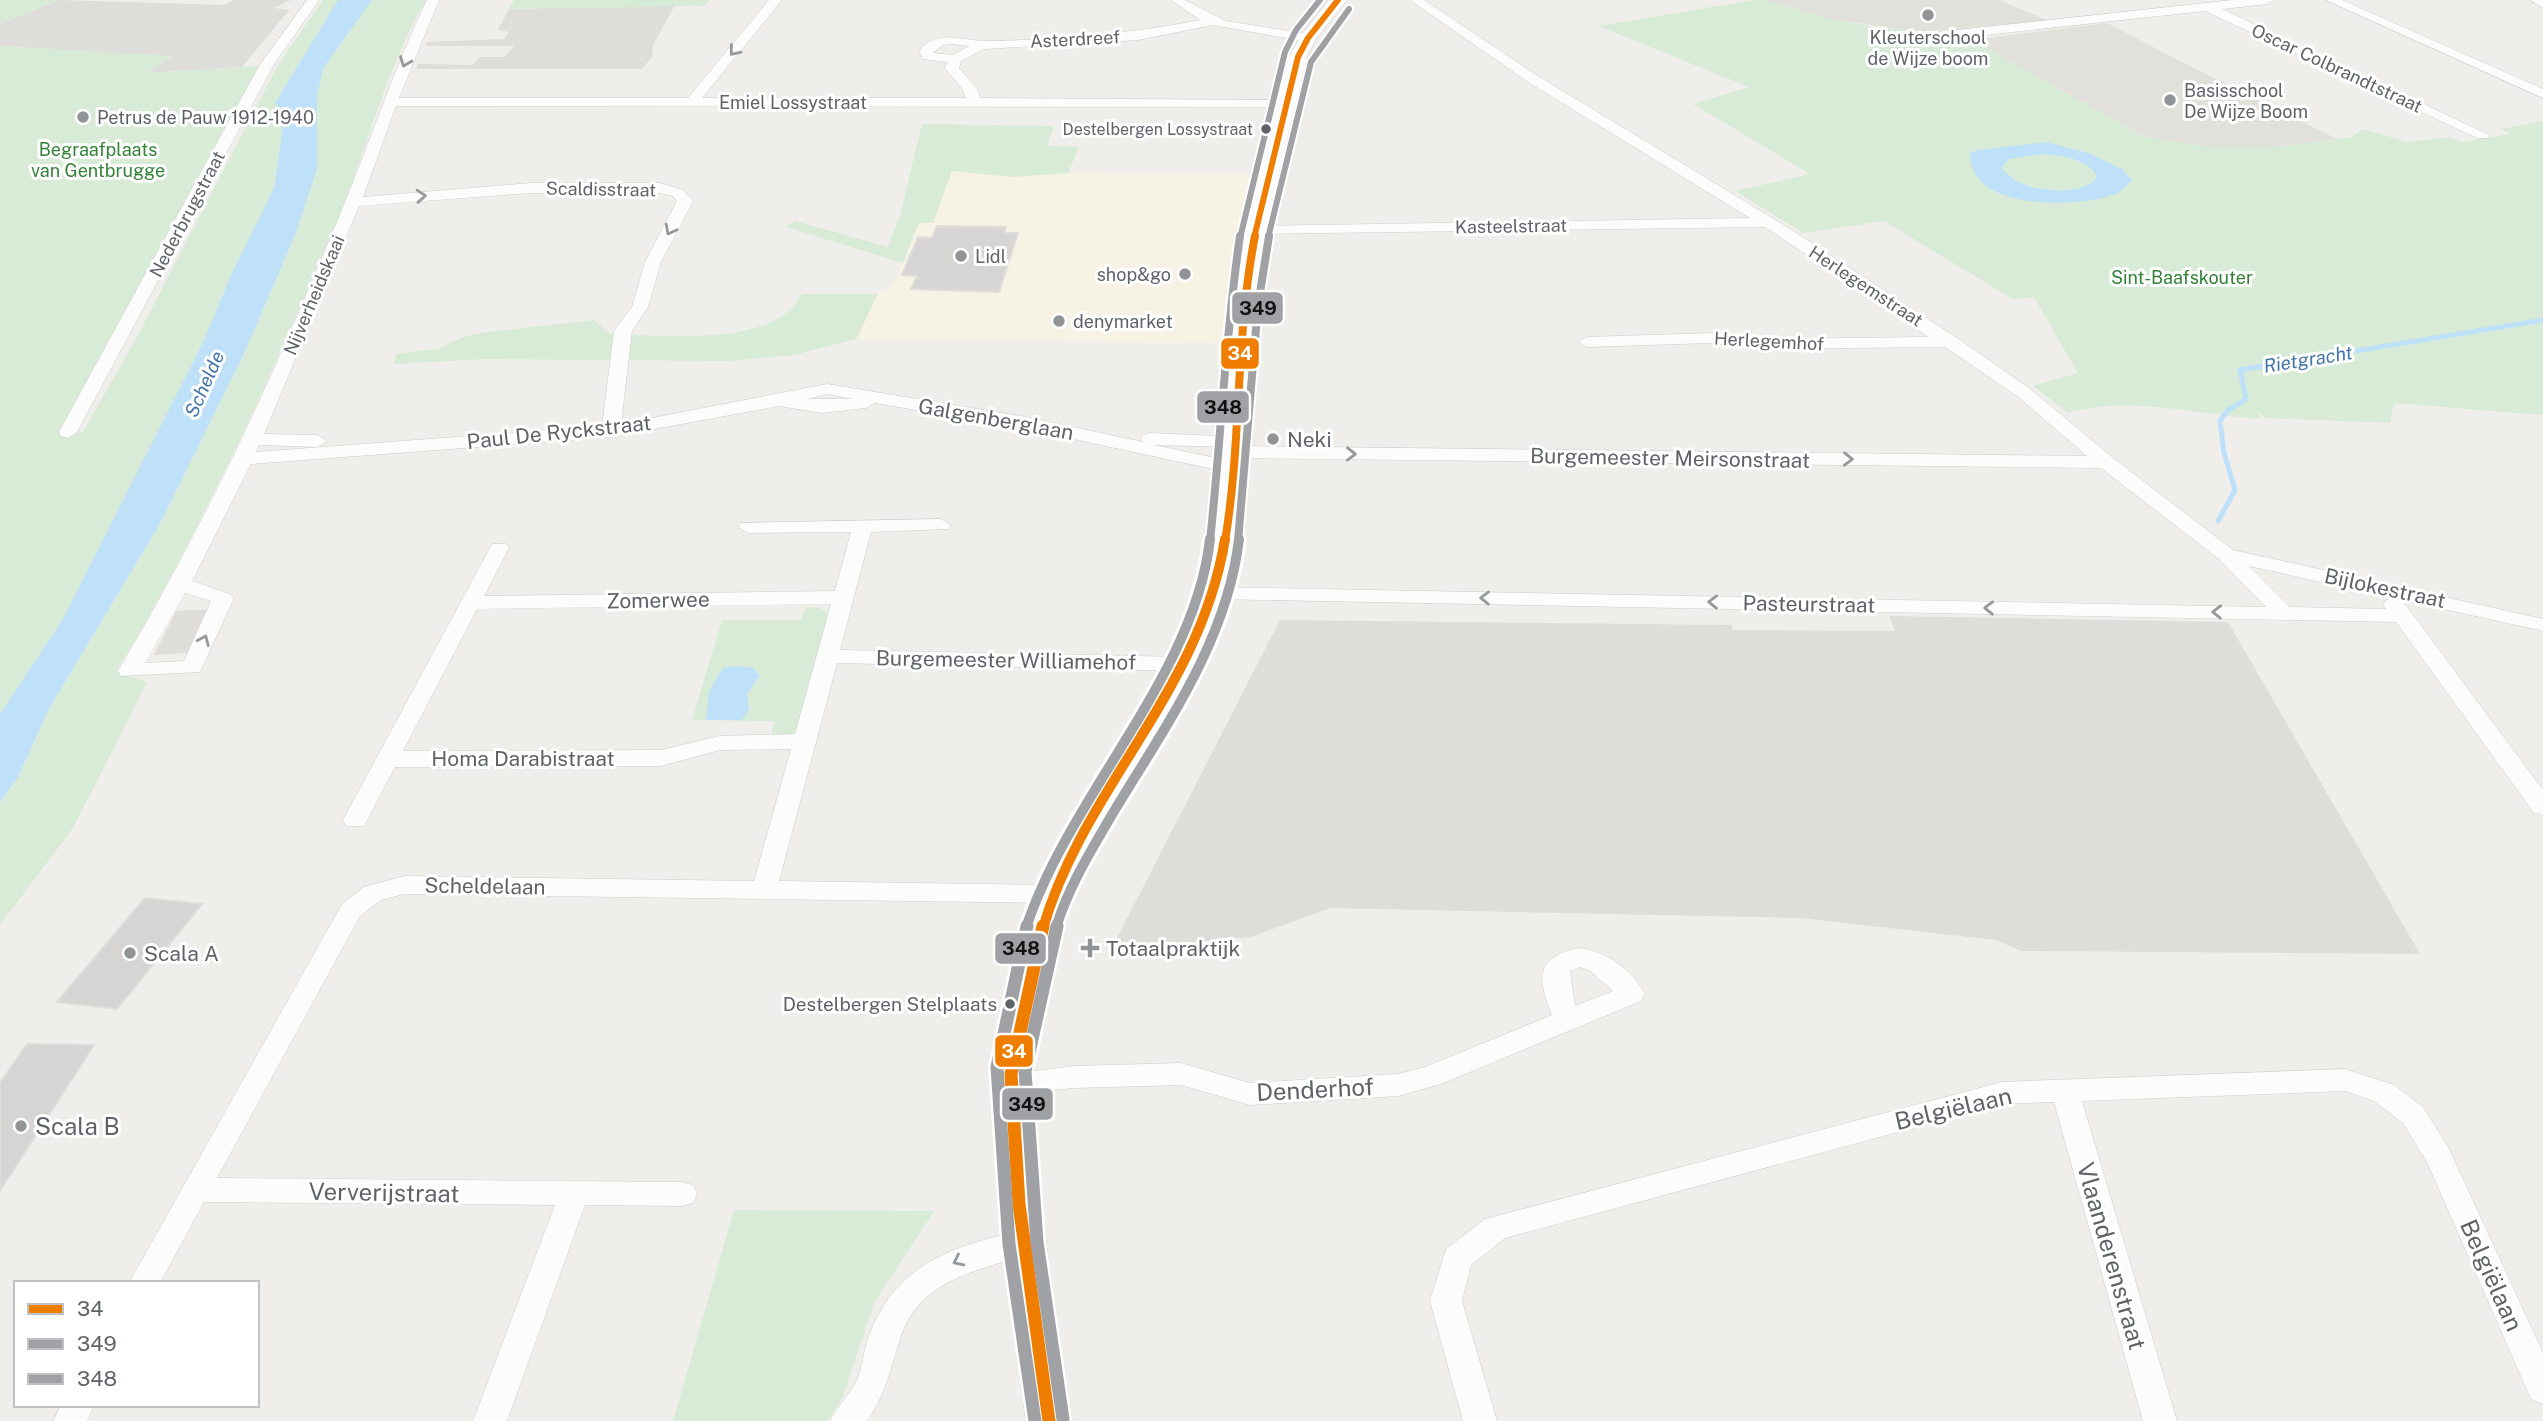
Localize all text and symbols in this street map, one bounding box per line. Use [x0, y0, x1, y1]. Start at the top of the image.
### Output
marker: Kleuterschool de Wijze boom [1920, 7, 1936, 23]
street label: Oscar Colbrandtstraat [2248, 19, 2426, 117]
street label: Asterdreef [1029, 26, 1121, 52]
place label: Kleuterschool de Wijze boom [1868, 27, 1988, 69]
one-way arrow [730, 43, 743, 56]
one-way arrow [399, 55, 413, 68]
place label: Basisschool De Wijze Boom [2184, 80, 2308, 122]
street label: Emiel Lossystraat [719, 92, 867, 113]
marker: Basisschool De Wijze Boom [2162, 92, 2178, 108]
place label: Petrus de Pauw 1912-1940 [97, 107, 314, 128]
marker: Petrus de Pauw 1912-1940 [75, 109, 91, 125]
place label: Destelbergen Lossystraat [1063, 120, 1253, 139]
marker: Destelbergen Lossystraat [1259, 122, 1273, 136]
park label: Begraafplaats van Gentbrugge [31, 139, 165, 181]
street label: Nederbrugstraat [145, 147, 229, 281]
street label: Scaldisstraat [546, 178, 656, 200]
one-way arrow [416, 189, 427, 204]
street label: Kasteelstraat [1455, 215, 1567, 237]
one-way arrow [664, 223, 678, 235]
street label: Nijverheidskaai [279, 232, 349, 358]
street label: Herlegemstraat [1805, 241, 1927, 331]
place label: Lidl [975, 246, 1006, 267]
marker: Lidl [953, 248, 969, 264]
place label: shop&go [1097, 264, 1171, 285]
marker: shop&go [1177, 266, 1193, 282]
park label: Sint-Baafskouter [2111, 267, 2253, 288]
line badge: 349 [1231, 291, 1284, 325]
text: 349 [1239, 297, 1277, 319]
place label: denymarket [1073, 311, 1173, 332]
marker: denymarket [1051, 313, 1067, 329]
street label: Herlegemhof [1714, 328, 1824, 354]
line badge: 34 [1220, 337, 1260, 370]
water label: Rietgracht [2262, 341, 2354, 377]
text: 34 [1227, 342, 1253, 364]
water label: Schelde [180, 348, 228, 420]
line badge: 348 [1196, 390, 1250, 424]
street label: Galgenberglaan [916, 393, 1076, 445]
text: 348 [1204, 396, 1242, 418]
street label: Paul De Ryckstraat [466, 410, 652, 454]
place label: Neki [1287, 427, 1332, 452]
marker: Neki [1265, 431, 1281, 447]
street label: Burgemeester Meirsonstraat [1530, 443, 1810, 473]
one-way arrow [1347, 446, 1357, 462]
one-way arrow [1844, 451, 1854, 467]
street label: Bijlokestraat [2322, 563, 2448, 613]
street label: Zomerwee [606, 587, 710, 613]
one-way arrow [1479, 590, 1490, 606]
street label: Pasteurstraat [1743, 590, 1875, 618]
one-way arrow [1707, 595, 1718, 610]
one-way arrow [1983, 600, 1994, 616]
one-way arrow [2211, 604, 2221, 620]
one-way arrow [196, 635, 210, 648]
street label: Burgemeester Williamehof [876, 645, 1136, 675]
street label: Homa Darabistraat [431, 746, 615, 771]
street label: Scheldelaan [424, 872, 546, 900]
line badge: 348 [994, 932, 1047, 965]
place label: Totaalpraktijk [1106, 936, 1240, 961]
text: 348 [1002, 937, 1040, 959]
marker: Totaalpraktijk [1080, 938, 1100, 958]
place label: Scala A [144, 941, 219, 966]
marker: Scala A [122, 945, 138, 961]
place label: Destelbergen Stelplaats [783, 993, 997, 1015]
marker: Destelbergen Stelplaats [1003, 997, 1017, 1011]
line badge: 34 [994, 1034, 1034, 1068]
text: 34 [1001, 1040, 1027, 1062]
street label: Denderhof [1255, 1072, 1375, 1106]
street label: Belgiëlaan [1892, 1081, 2014, 1135]
line badge: 349 [1001, 1087, 1054, 1121]
text: 349 [1008, 1093, 1046, 1115]
place label: Scala B [35, 1112, 120, 1140]
marker: Scala B [13, 1118, 29, 1134]
street label: Vlaanderenstraat [2072, 1159, 2152, 1353]
street label: Ververijstraat [308, 1177, 460, 1207]
street label: Belgiëlaan [2455, 1215, 2529, 1335]
one-way arrow [953, 1253, 965, 1267]
legend [14, 1281, 259, 1407]
text: 34 [77, 1296, 103, 1321]
text: 349 [77, 1331, 117, 1356]
text: 348 [77, 1366, 117, 1391]

